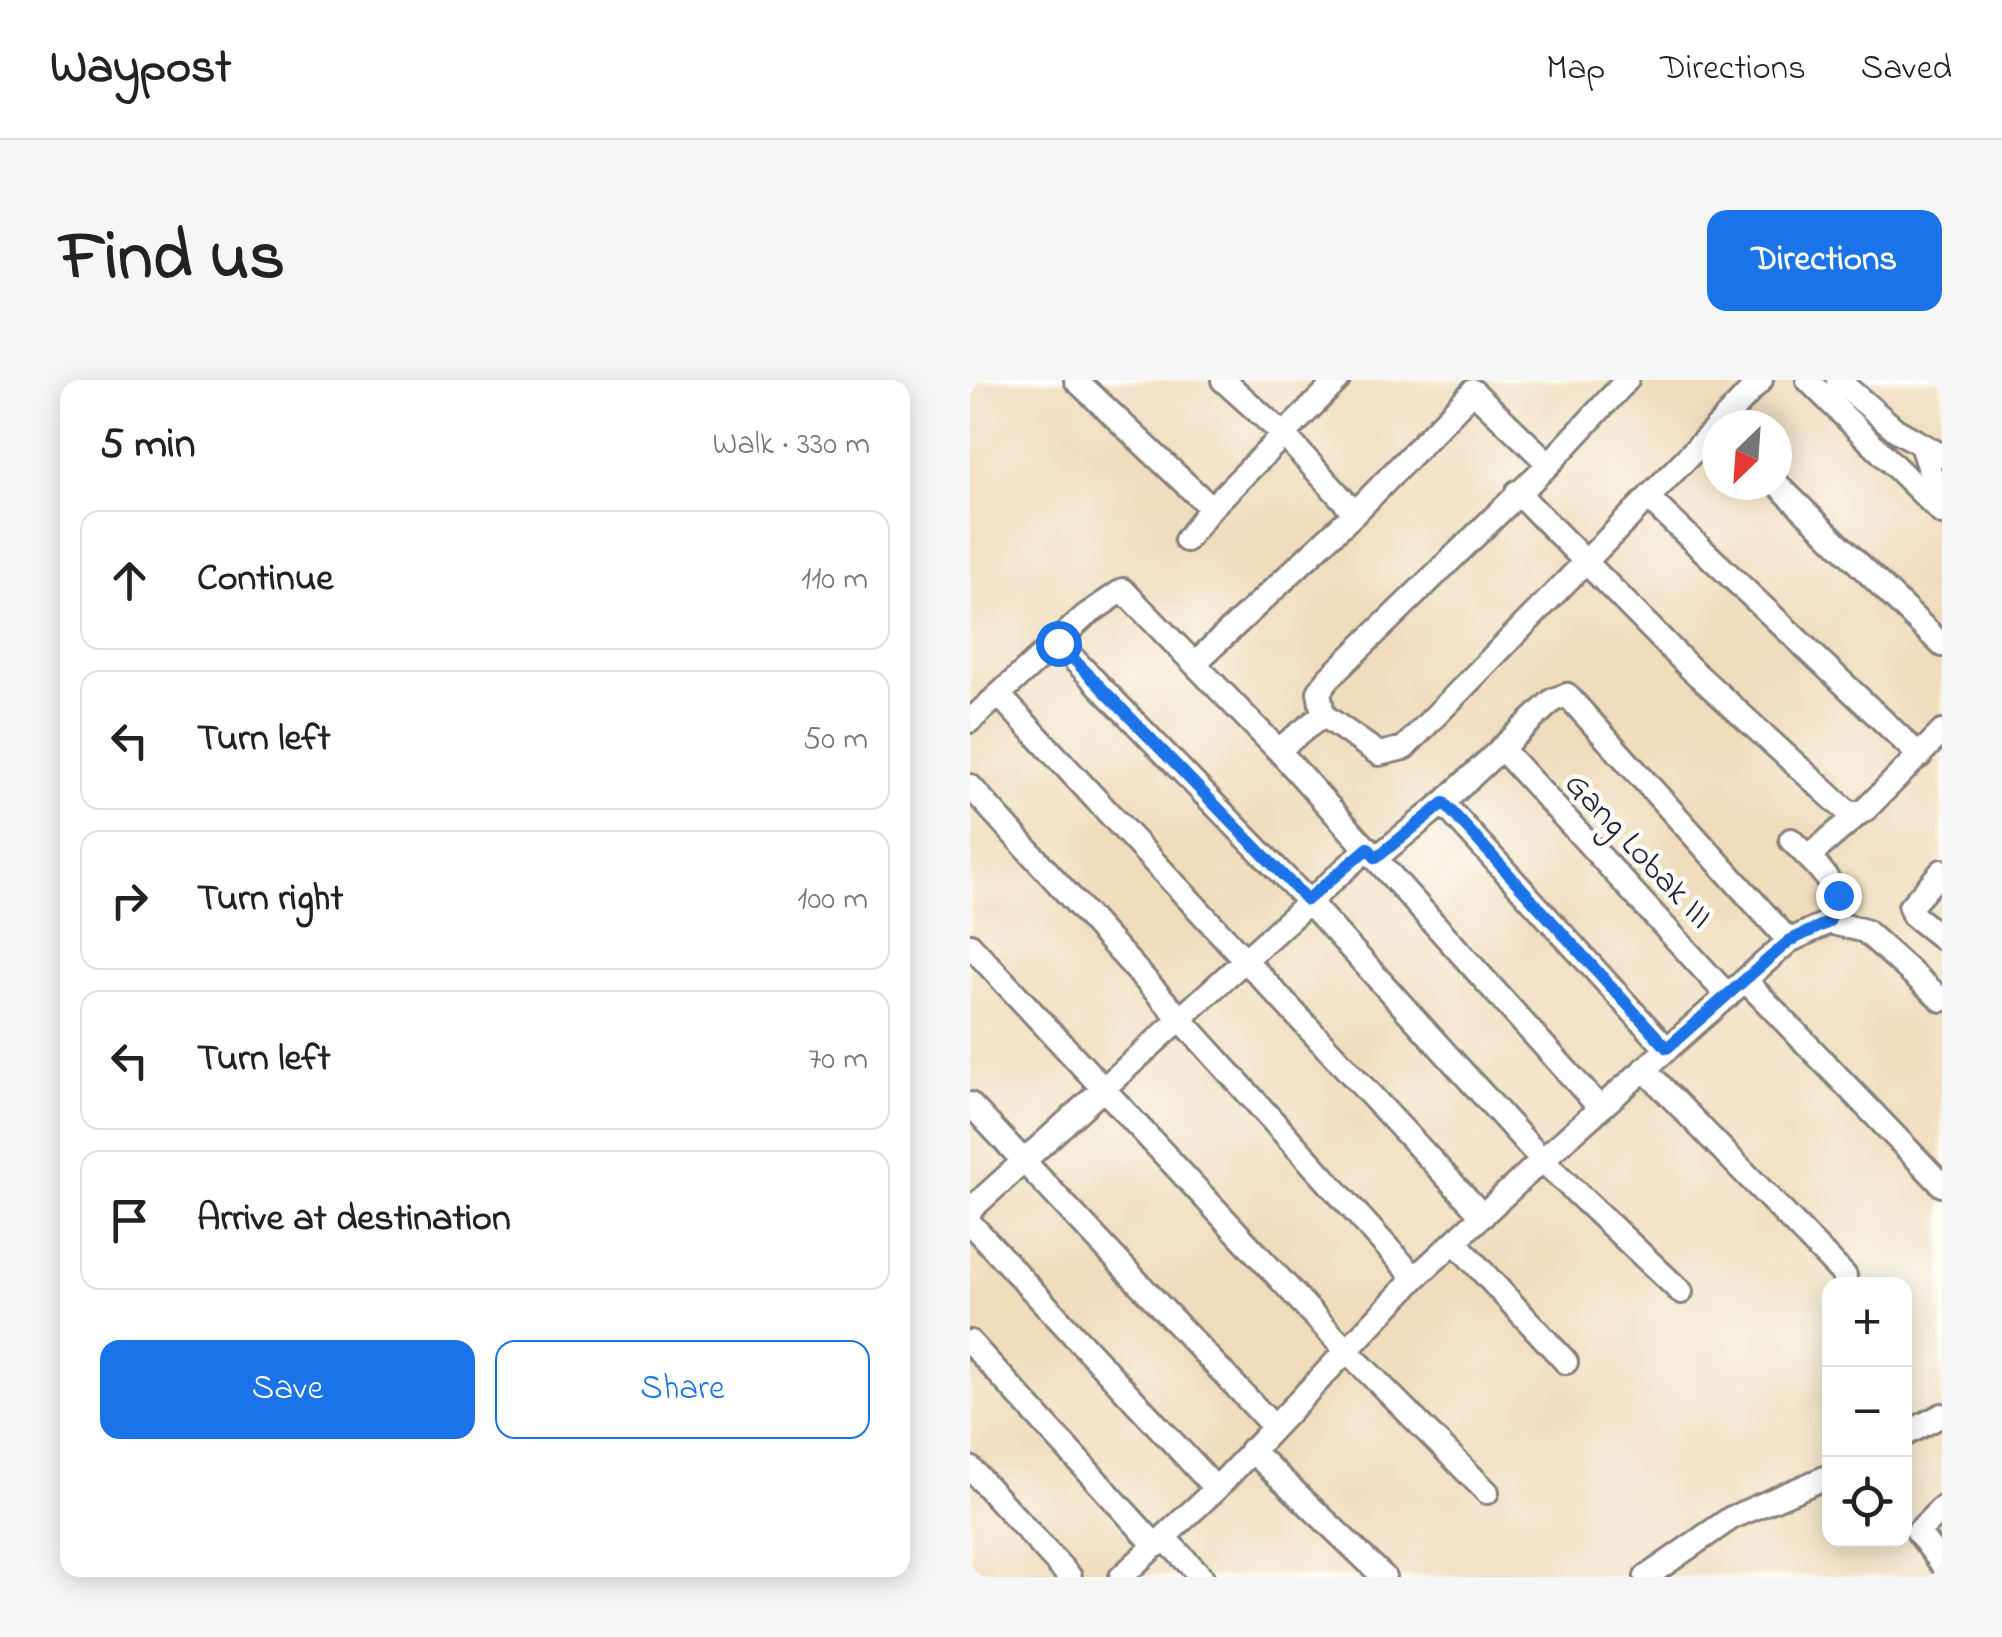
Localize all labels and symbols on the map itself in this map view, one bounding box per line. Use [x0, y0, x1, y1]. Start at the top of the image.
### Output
north arrow [1702, 410, 1792, 500]
route start [1036, 621, 1082, 667]
street label: Gang Lobak III [1551, 761, 1724, 941]
route end [1816, 873, 1862, 919]

